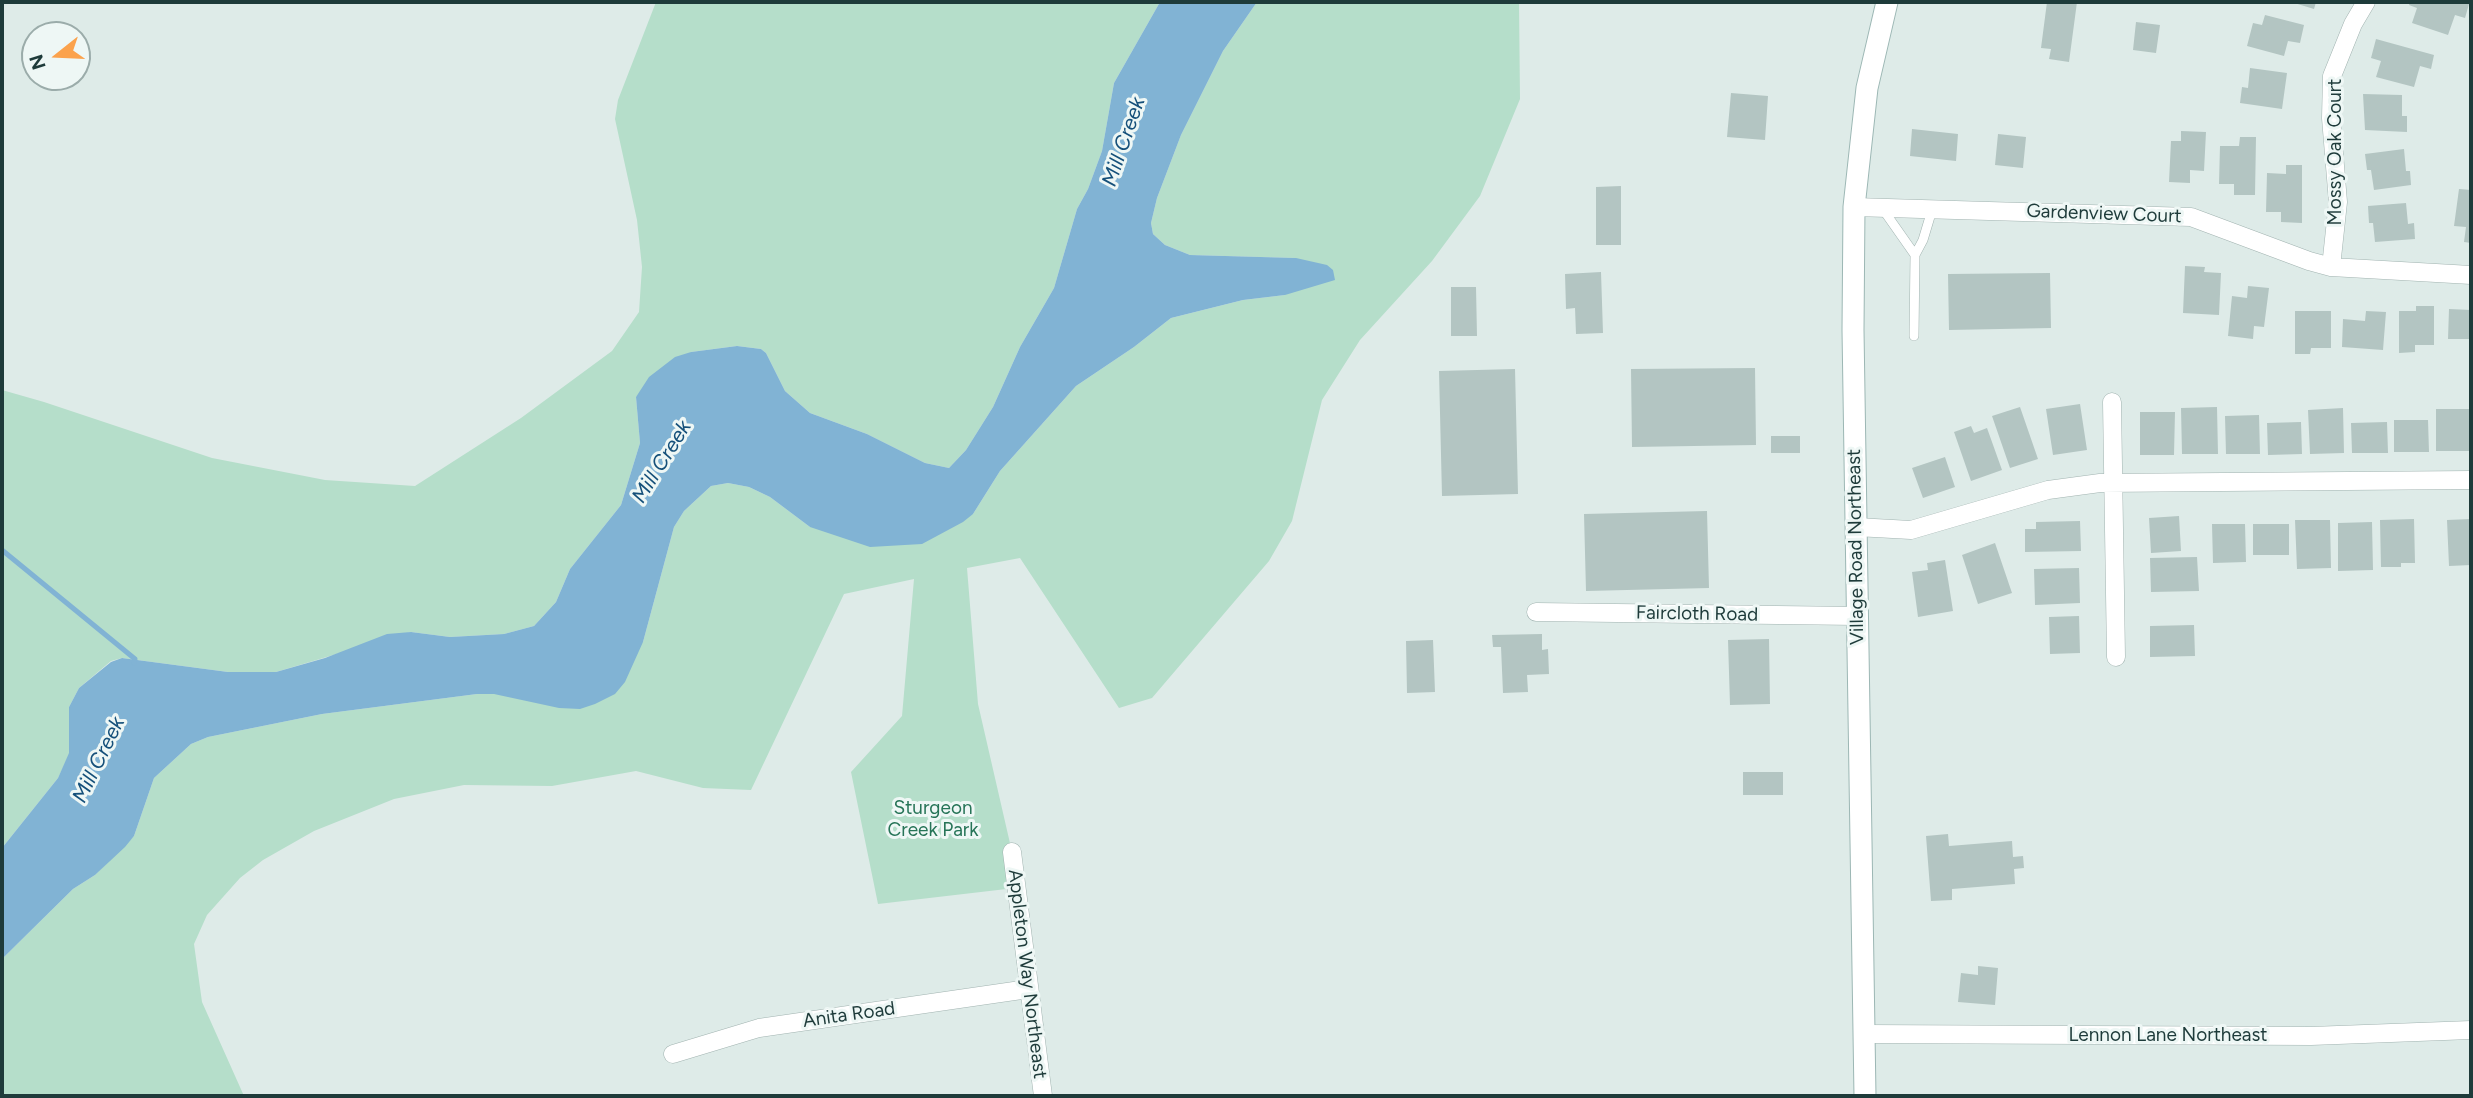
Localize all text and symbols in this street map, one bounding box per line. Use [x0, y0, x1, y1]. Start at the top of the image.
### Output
north arrow [21, 21, 91, 91]
text: N [24, 51, 51, 73]
street label: Mossy Oak Court [2324, 79, 2346, 225]
water label: Mill Creek [1097, 94, 1151, 190]
street label: Gardenview Court [2026, 200, 2182, 228]
water label: Mill Creek [627, 416, 697, 508]
street label: Village Road Northeast [1843, 449, 1869, 645]
street label: Faircloth Road [1636, 602, 1758, 626]
water label: Mill Creek [67, 713, 131, 807]
park label: Sturgeon Creek Park [888, 797, 978, 841]
street label: Appleton Way Northeast [1003, 868, 1051, 1080]
street label: Anita Road [801, 997, 897, 1033]
street label: Lennon Lane Northeast [2068, 1024, 2268, 1046]

